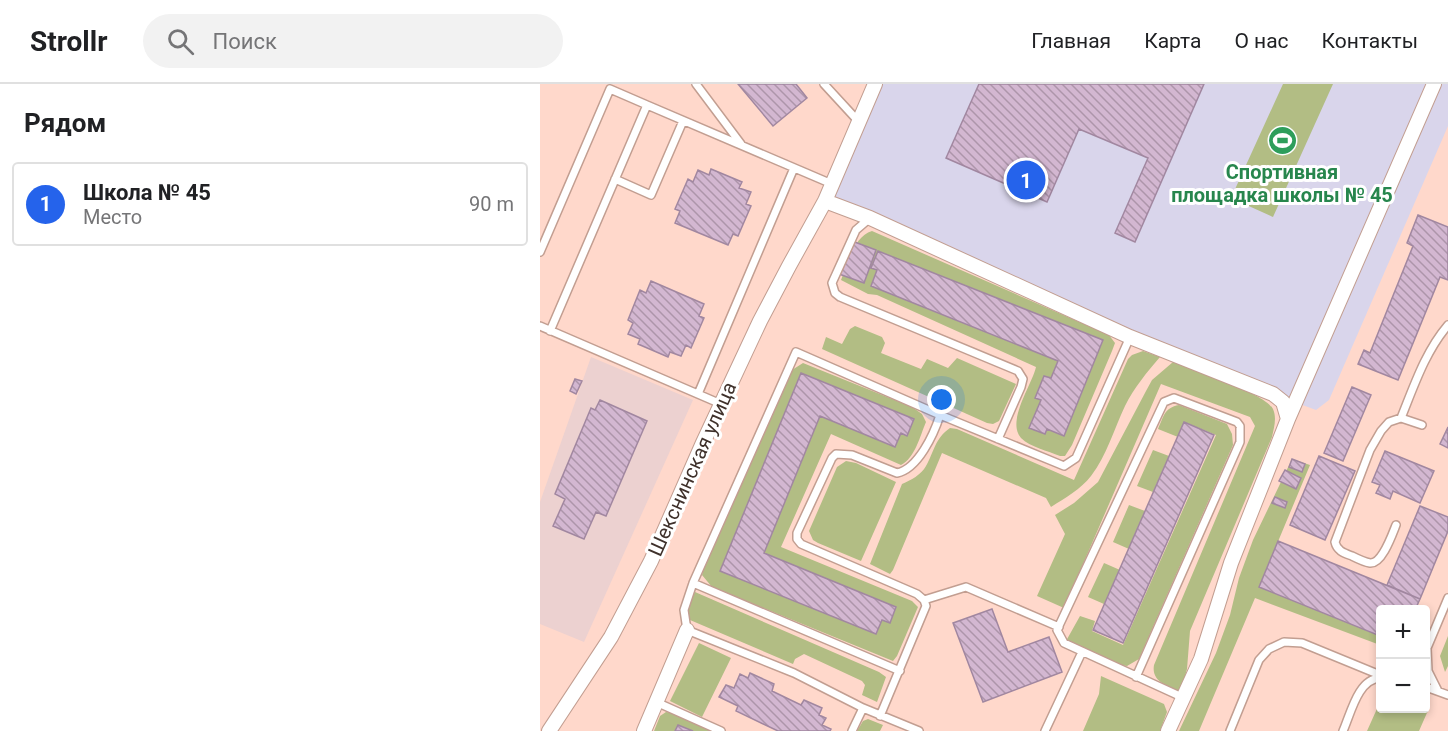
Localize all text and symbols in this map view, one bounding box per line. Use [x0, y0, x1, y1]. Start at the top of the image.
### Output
search box [143, 14, 563, 68]
text: Strollr [30, 25, 107, 58]
icon: search [164, 25, 197, 58]
text: Поиск [212, 29, 277, 54]
text: Главная [1031, 29, 1111, 53]
text: Карта [1144, 29, 1201, 53]
text: О нас [1234, 29, 1289, 53]
text: Контакты [1322, 29, 1418, 53]
text: Рядом [24, 108, 106, 138]
sports icon: Спортивная площадка школы № 45 [1266, 125, 1298, 157]
pin: 1 [1006, 158, 1046, 202]
place label: Спортивная площадка школы № 45 [1171, 160, 1393, 207]
text: Школа № 45 [83, 180, 211, 205]
text: 1 [40, 192, 51, 216]
text: 90 m [469, 192, 514, 216]
text: Место [83, 205, 142, 229]
street label: Шекснинская улица [643, 378, 741, 560]
your location [927, 385, 956, 414]
map controls [1376, 605, 1430, 713]
button: + [1376, 605, 1430, 659]
button: − [1376, 659, 1430, 713]

